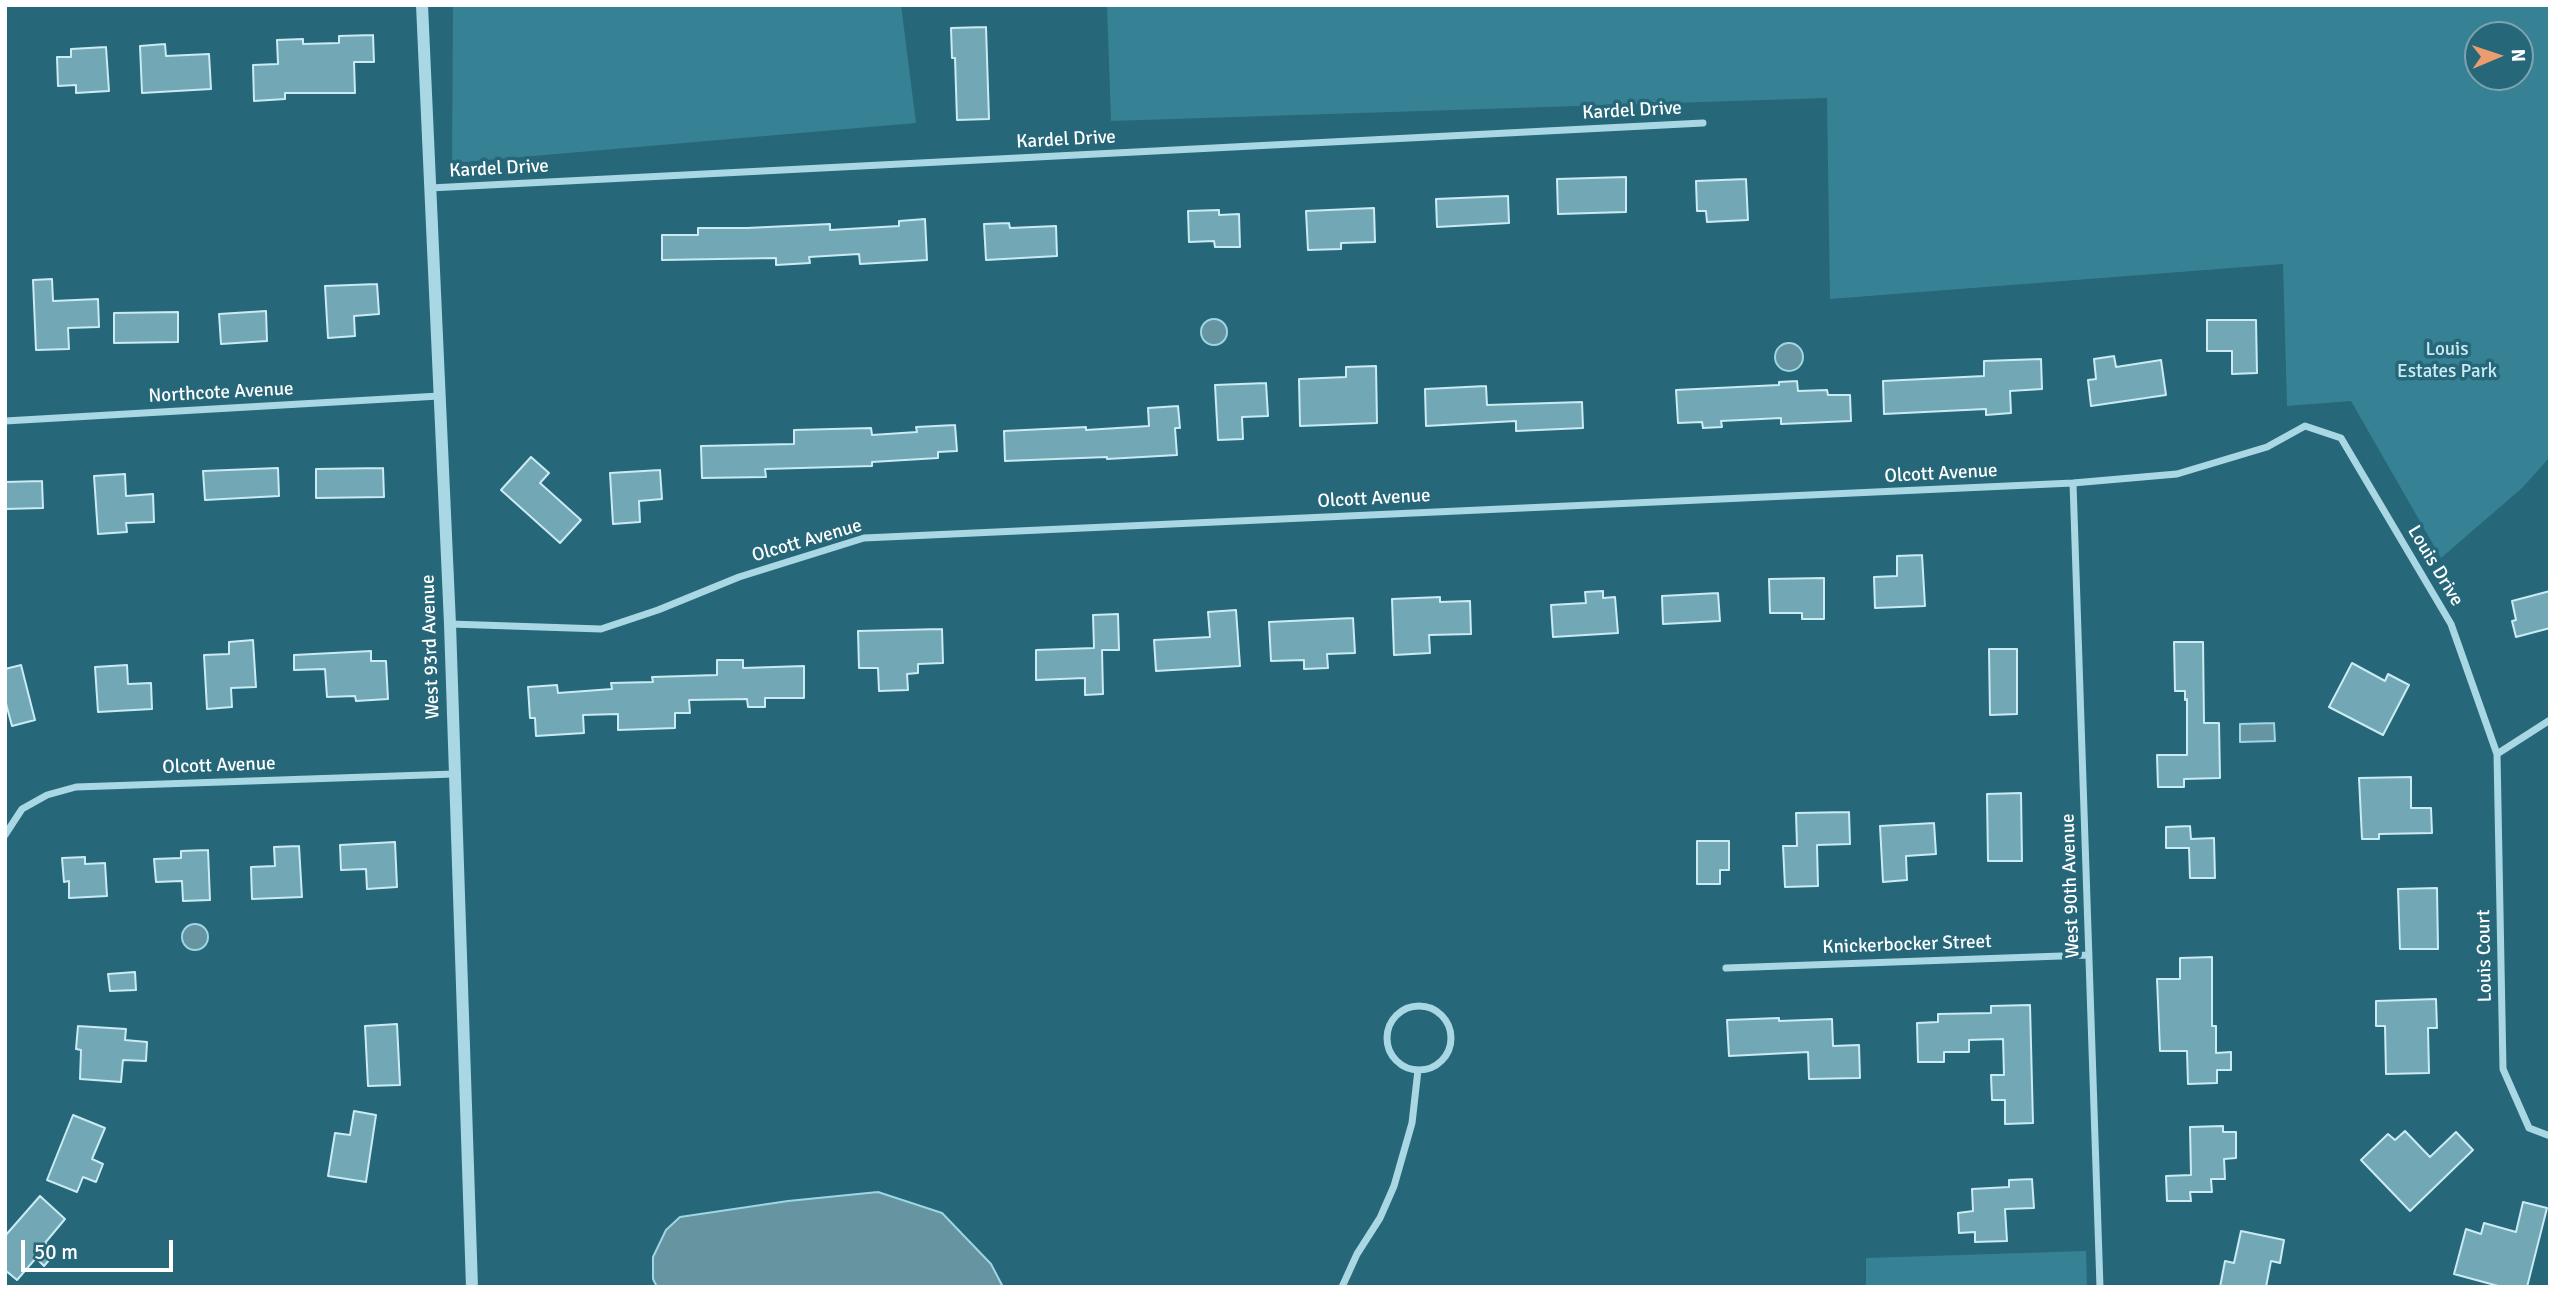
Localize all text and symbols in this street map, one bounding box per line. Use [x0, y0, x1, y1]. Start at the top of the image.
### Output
north arrow [2464, 21, 2534, 91]
text: N [2506, 48, 2530, 62]
street label: Kardel Drive [1582, 97, 1682, 125]
street label: Kardel Drive [1016, 126, 1116, 154]
street label: Kardel Drive [449, 155, 549, 183]
park label: Louis Estates Park [2397, 339, 2497, 383]
street label: Northcote Avenue [148, 378, 294, 408]
street label: Olcott Avenue [1884, 460, 1998, 488]
street label: Olcott Avenue [1317, 485, 1431, 513]
street label: Olcott Avenue [749, 514, 865, 568]
street label: Louis Drive [2402, 522, 2468, 610]
street label: West 93rd Avenue [417, 574, 445, 720]
street label: Olcott Avenue [162, 753, 276, 779]
street label: West 90th Avenue [2057, 813, 2085, 959]
street label: Louis Court [2473, 909, 2497, 1003]
street label: Knickerbocker Street [1822, 931, 1992, 959]
scale bar [24, 1226, 177, 1270]
text: 50 m [34, 1239, 78, 1265]

